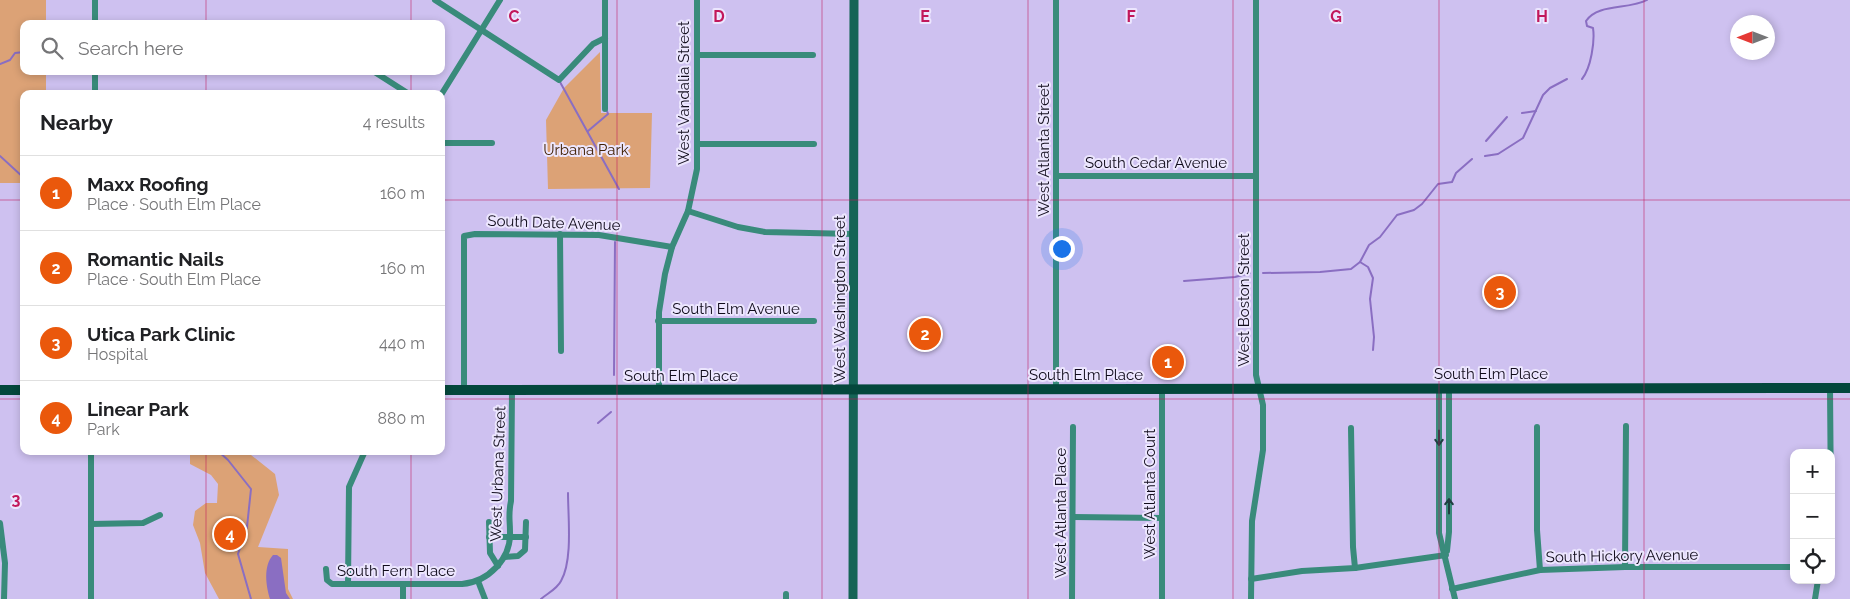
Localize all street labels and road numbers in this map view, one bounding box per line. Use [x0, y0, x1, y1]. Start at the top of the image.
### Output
street label: West Vandalia Street [675, 21, 693, 165]
street label: West Atlanta Street [1035, 83, 1053, 217]
street label: South Cedar Avenue [1085, 154, 1227, 172]
street label: South Date Avenue [487, 212, 621, 234]
street label: West Washington Street [831, 215, 849, 383]
street label: West Boston Street [1235, 233, 1253, 367]
street label: South Elm Avenue [672, 300, 800, 318]
street label: South Elm Place [1434, 365, 1548, 383]
street label: South Elm Place [1029, 366, 1143, 384]
street label: South Elm Place [624, 367, 738, 385]
street label: West Urbana Street [487, 406, 509, 542]
street label: West Atlanta Court [1141, 429, 1159, 559]
street label: West Atlanta Place [1052, 448, 1070, 578]
street label: South Hickory Avenue [1546, 546, 1699, 566]
street label: South Fern Place [337, 562, 455, 580]

